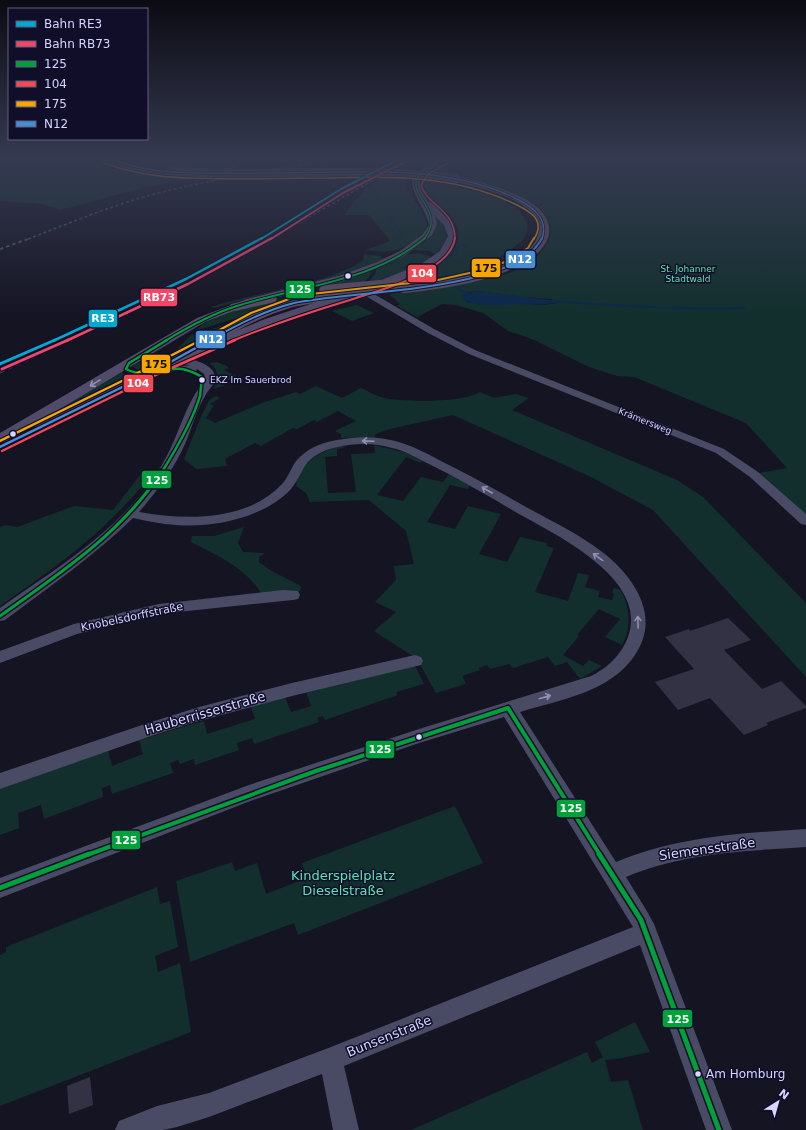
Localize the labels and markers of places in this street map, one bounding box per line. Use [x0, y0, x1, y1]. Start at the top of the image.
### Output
unlabelled marker [343, 271, 353, 281]
marker: EKZ Im Sauerbrod [197, 375, 207, 385]
place label: EKZ Im Sauerbrod [210, 375, 292, 385]
unlabelled marker [8, 429, 18, 439]
unlabelled marker [414, 732, 424, 742]
place label: Am Homburg [706, 1067, 785, 1081]
marker: Am Homburg [693, 1069, 703, 1079]

